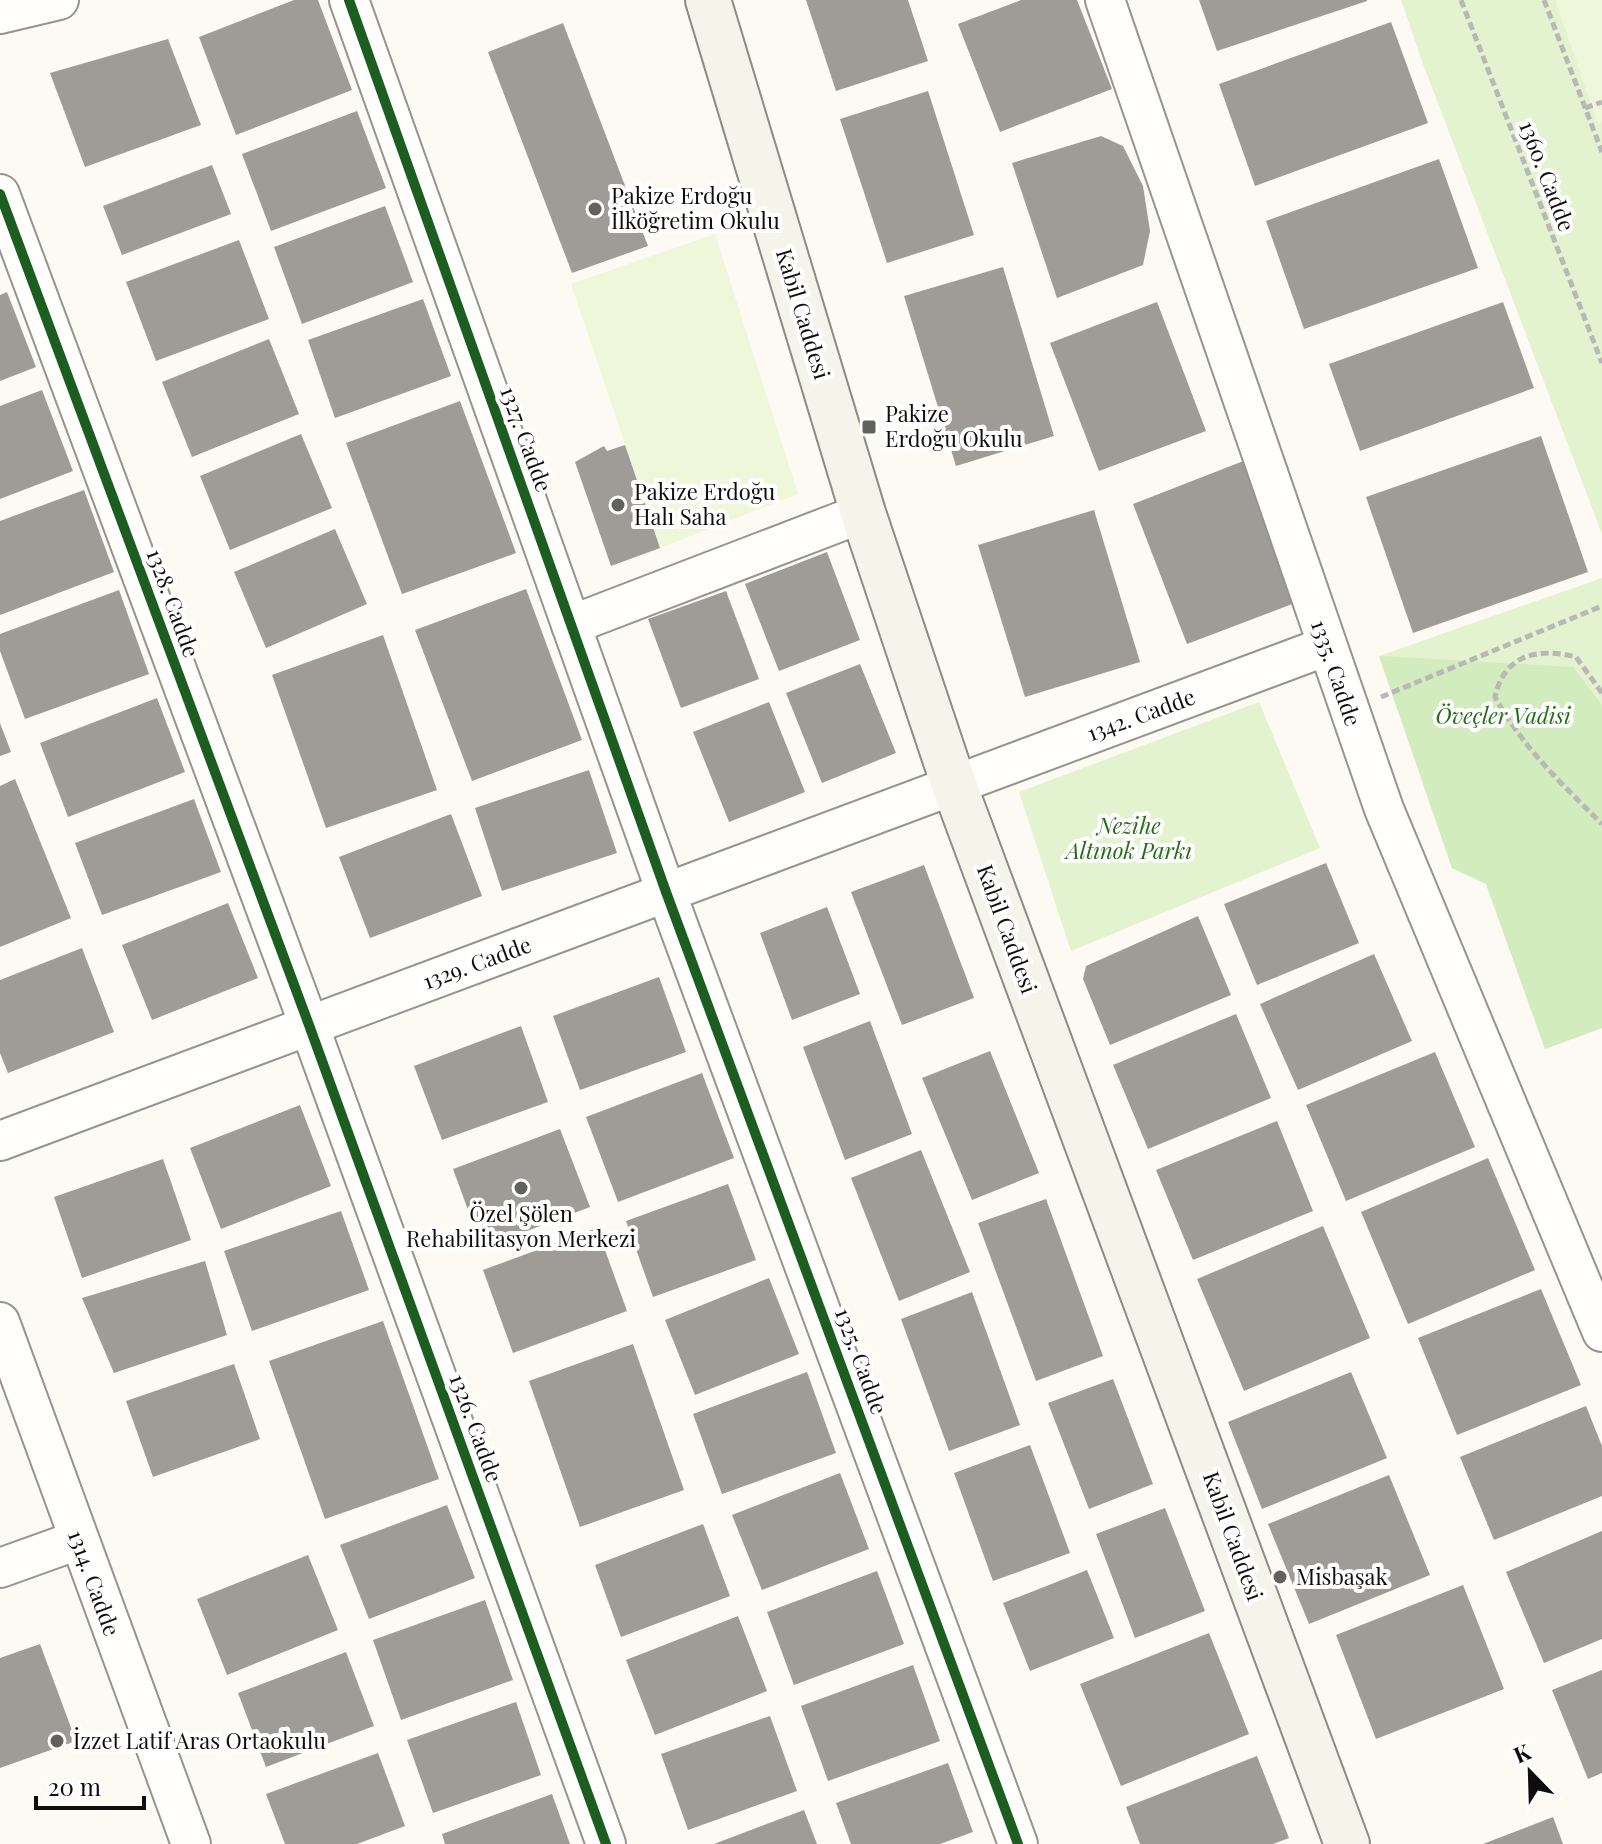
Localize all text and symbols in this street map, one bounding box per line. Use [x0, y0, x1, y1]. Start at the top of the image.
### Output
street label: 1360. Cadde [1513, 116, 1583, 235]
place label: Pakize Erdoğu İlköğretim Okulu [611, 180, 780, 235]
marker: Pakize Erdoğu İlköğretim Okulu [586, 200, 604, 218]
street label: Kabil Caddesi [770, 245, 838, 383]
street label: 1327. Cadde [494, 382, 560, 496]
place label: Pakize Erdoğu Okulu [885, 398, 1023, 453]
marker: Pakize Erdoğu Okulu [860, 418, 878, 436]
place label: Pakize Erdoğu Halı Saha [634, 476, 776, 531]
marker: Pakize Erdoğu Halı Saha [609, 496, 627, 514]
street label: 1328. Cadde [140, 544, 207, 661]
street label: 1335. Cadde [1305, 616, 1369, 730]
street label: 1342. Cadde [1082, 681, 1199, 747]
park label: Öveçler Vadisi [1435, 700, 1571, 730]
park label: Nezihe Altınok Parkı [1064, 810, 1192, 865]
street label: Kabil Caddesi [971, 860, 1045, 997]
street label: 1329. Cadde [418, 929, 535, 996]
marker: Özel Şölen Rehabilitasyon Merkezi [512, 1179, 530, 1197]
place label: Özel Şölen Rehabilitasyon Merkezi [406, 1198, 636, 1253]
street label: 1325. Cadde [829, 1303, 895, 1418]
street label: 1326. Cadde [443, 1369, 510, 1486]
street label: Kabil Caddesi [1197, 1467, 1271, 1604]
street label: 1314. Cadde [62, 1526, 128, 1640]
place label: Misbaşak [1296, 1561, 1388, 1591]
marker: Misbaşak [1271, 1568, 1289, 1586]
place label: İzzet Latif Aras Ortaokulu [73, 1725, 326, 1755]
marker: İzzet Latif Aras Ortaokulu [48, 1732, 66, 1750]
north arrow [1490, 1732, 1570, 1812]
text: K [1509, 1736, 1535, 1770]
scale bar [36, 1760, 144, 1810]
text: 20 m [48, 1770, 101, 1802]

